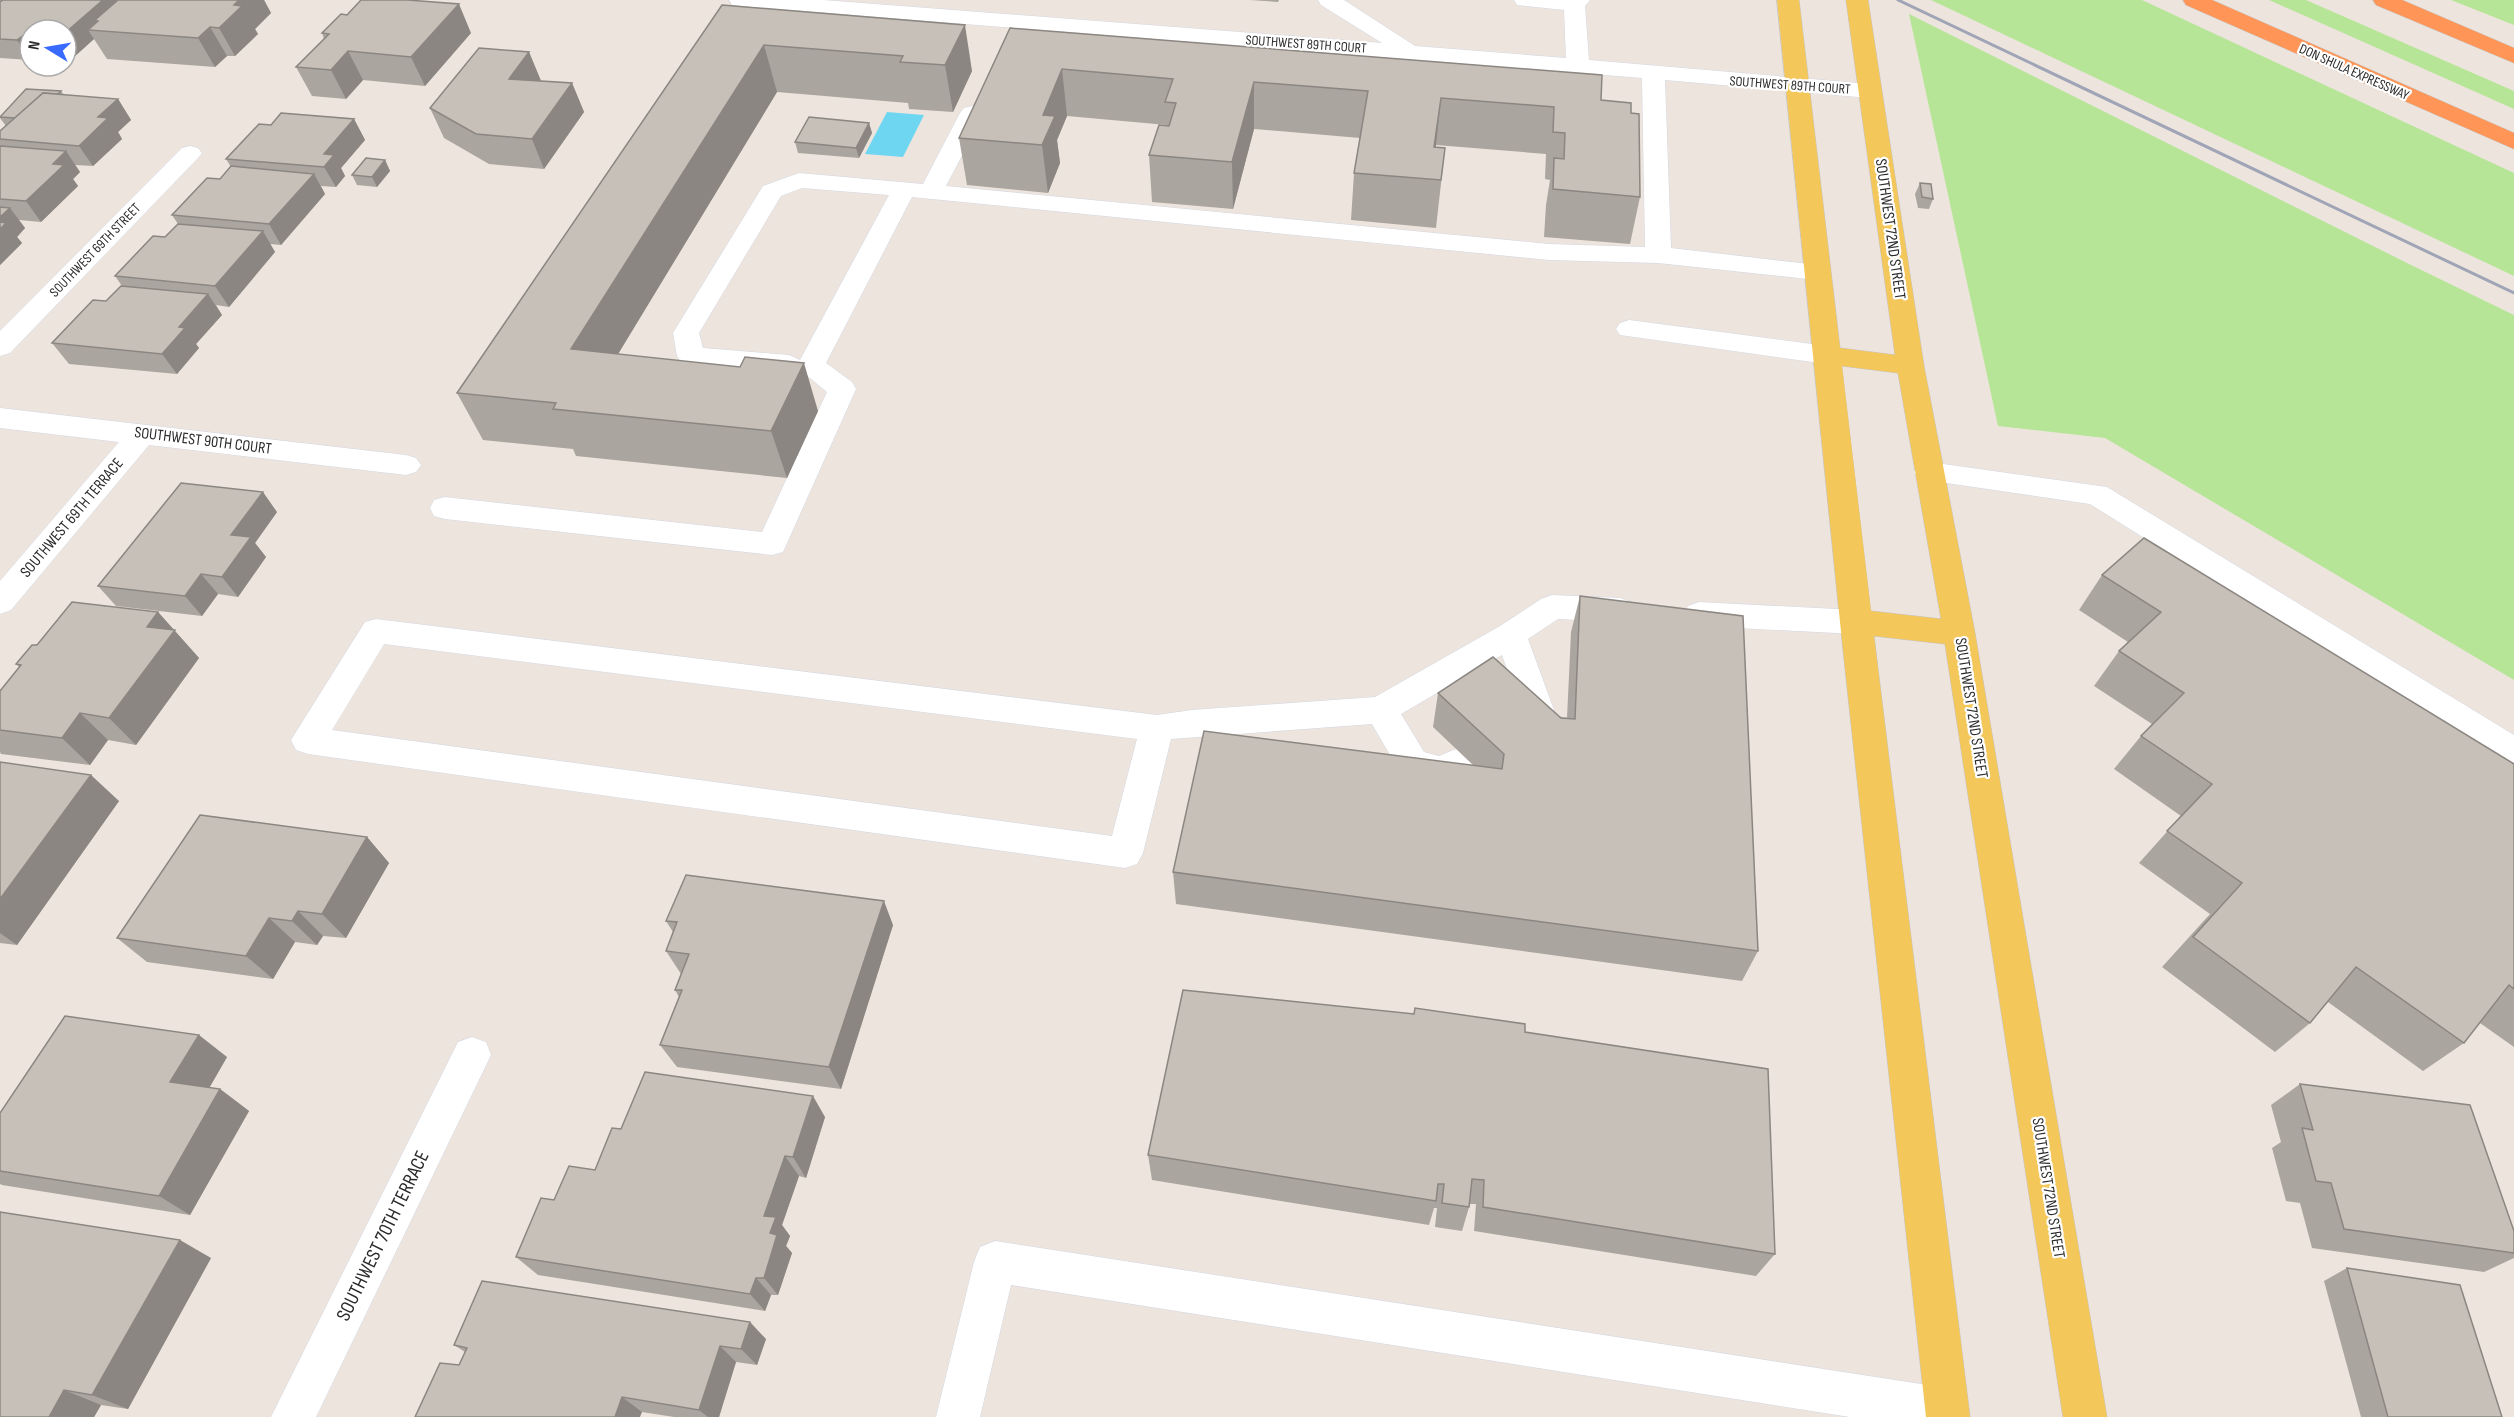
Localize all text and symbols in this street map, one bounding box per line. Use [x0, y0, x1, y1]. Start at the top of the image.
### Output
north arrow [18, 18, 78, 78]
street label: SOUTHWEST 89TH COURT [1245, 31, 1367, 57]
text: N [25, 39, 45, 51]
street label: DON SHULA EXPRESSWAY [2296, 40, 2412, 104]
street label: SOUTHWEST 89TH COURT [1729, 72, 1851, 98]
street label: SOUTHWEST 72ND STREET [1871, 157, 1909, 301]
street label: SOUTHWEST 69TH STREET [46, 199, 144, 300]
street label: SOUTHWEST 90TH COURT [133, 423, 273, 459]
street label: SOUTHWEST 69TH TERRACE [17, 454, 127, 582]
street label: SOUTHWEST 72ND STREET [1951, 636, 1992, 780]
street label: SOUTHWEST 72ND STREET [2028, 1116, 2069, 1260]
street label: SOUTHWEST 70TH TERRACE [331, 1147, 435, 1325]

